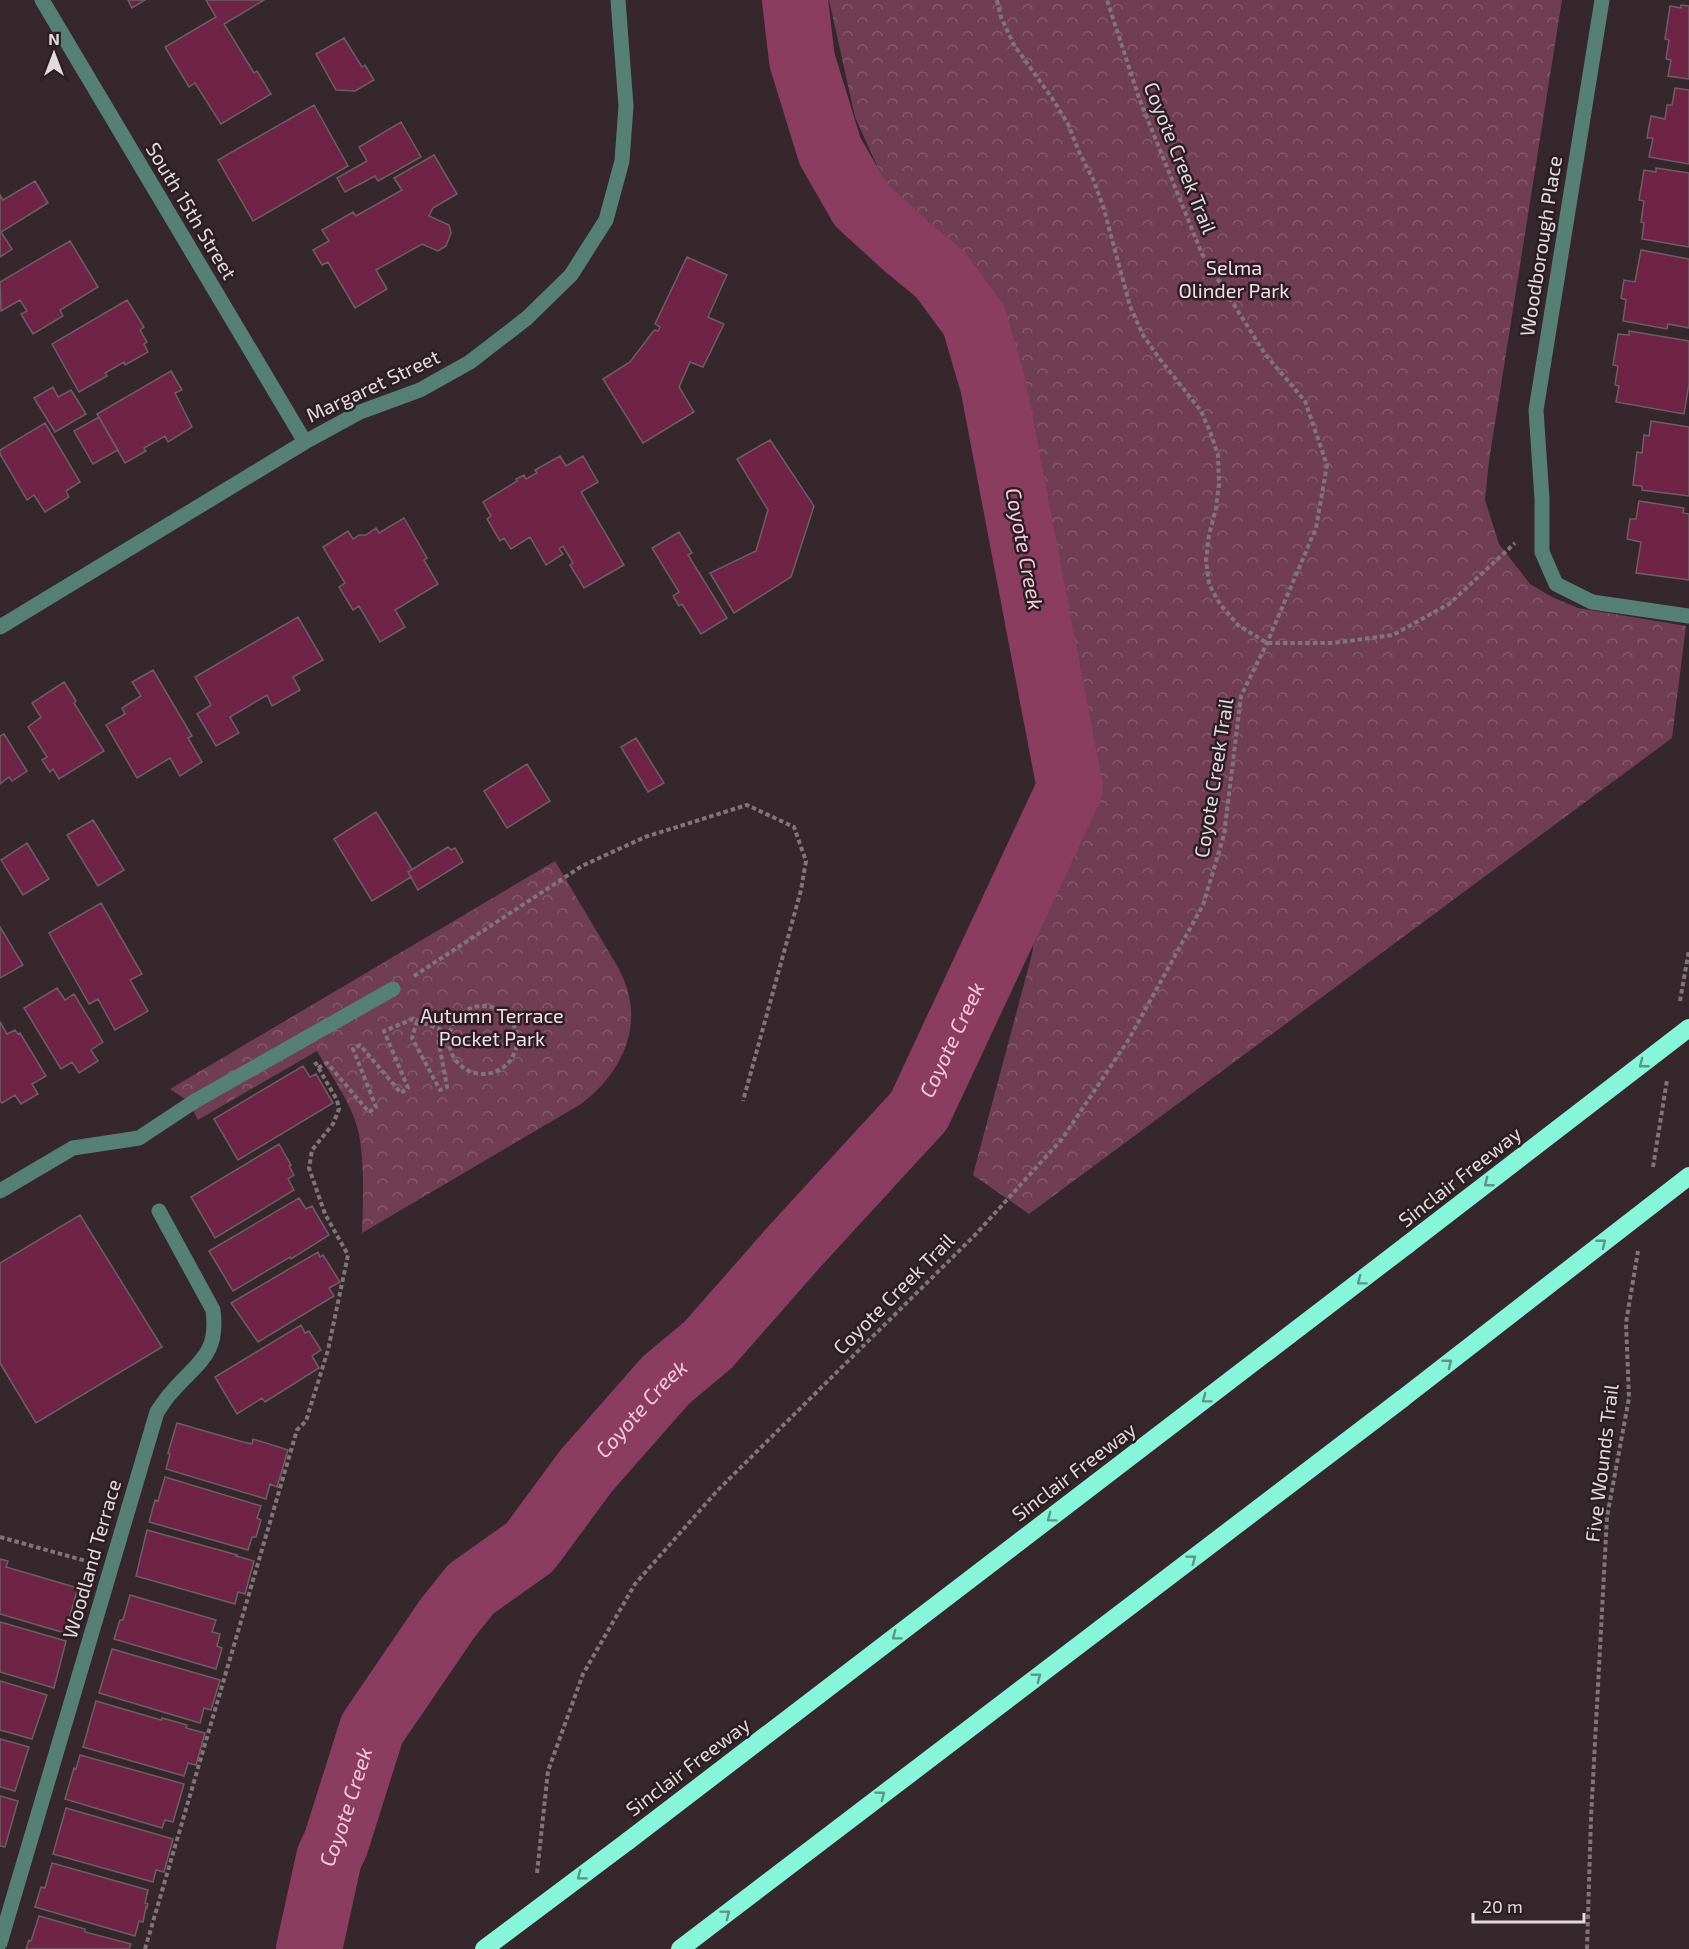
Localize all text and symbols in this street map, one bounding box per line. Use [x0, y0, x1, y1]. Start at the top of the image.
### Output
north arrow [24, 24, 84, 84]
text: N [48, 29, 60, 48]
street label: Coyote Creek Trail [1140, 78, 1222, 237]
street label: South 15th Street [141, 138, 242, 284]
street label: Woodborough Place [1514, 154, 1566, 338]
park label: Selma Olinder Park [1178, 255, 1290, 302]
street label: Margaret Street [302, 343, 444, 427]
water label: Coyote Creek [1000, 485, 1050, 612]
street label: Coyote Creek Trail [1189, 696, 1238, 859]
water label: Coyote Creek [913, 978, 988, 1101]
park label: Autumn Terrace Pocket Park [420, 1003, 564, 1050]
one-way arrow [1638, 1056, 1649, 1067]
street label: Sinclair Freeway [1393, 1121, 1526, 1232]
one-way arrow [1484, 1175, 1495, 1186]
street label: Coyote Creek Trail [828, 1228, 959, 1359]
one-way arrow [1595, 1240, 1606, 1251]
one-way arrow [1357, 1274, 1368, 1285]
water label: Coyote Creek [590, 1354, 692, 1462]
one-way arrow [1441, 1359, 1452, 1370]
street label: Five Wounds Trail [1579, 1382, 1623, 1543]
one-way arrow [1202, 1392, 1213, 1403]
street label: Sinclair Freeway [1007, 1416, 1141, 1526]
street label: Woodland Terrace [57, 1476, 125, 1641]
one-way arrow [1047, 1510, 1058, 1521]
one-way arrow [1185, 1555, 1196, 1566]
one-way arrow [892, 1629, 903, 1640]
one-way arrow [1030, 1674, 1041, 1685]
street label: Sinclair Freeway [621, 1711, 755, 1821]
water label: Coyote Creek [314, 1744, 376, 1868]
one-way arrow [875, 1792, 886, 1803]
one-way arrow [577, 1869, 588, 1880]
scale bar [1473, 1886, 1584, 1924]
text: 20 m [1482, 1895, 1523, 1917]
one-way arrow [720, 1910, 731, 1921]

